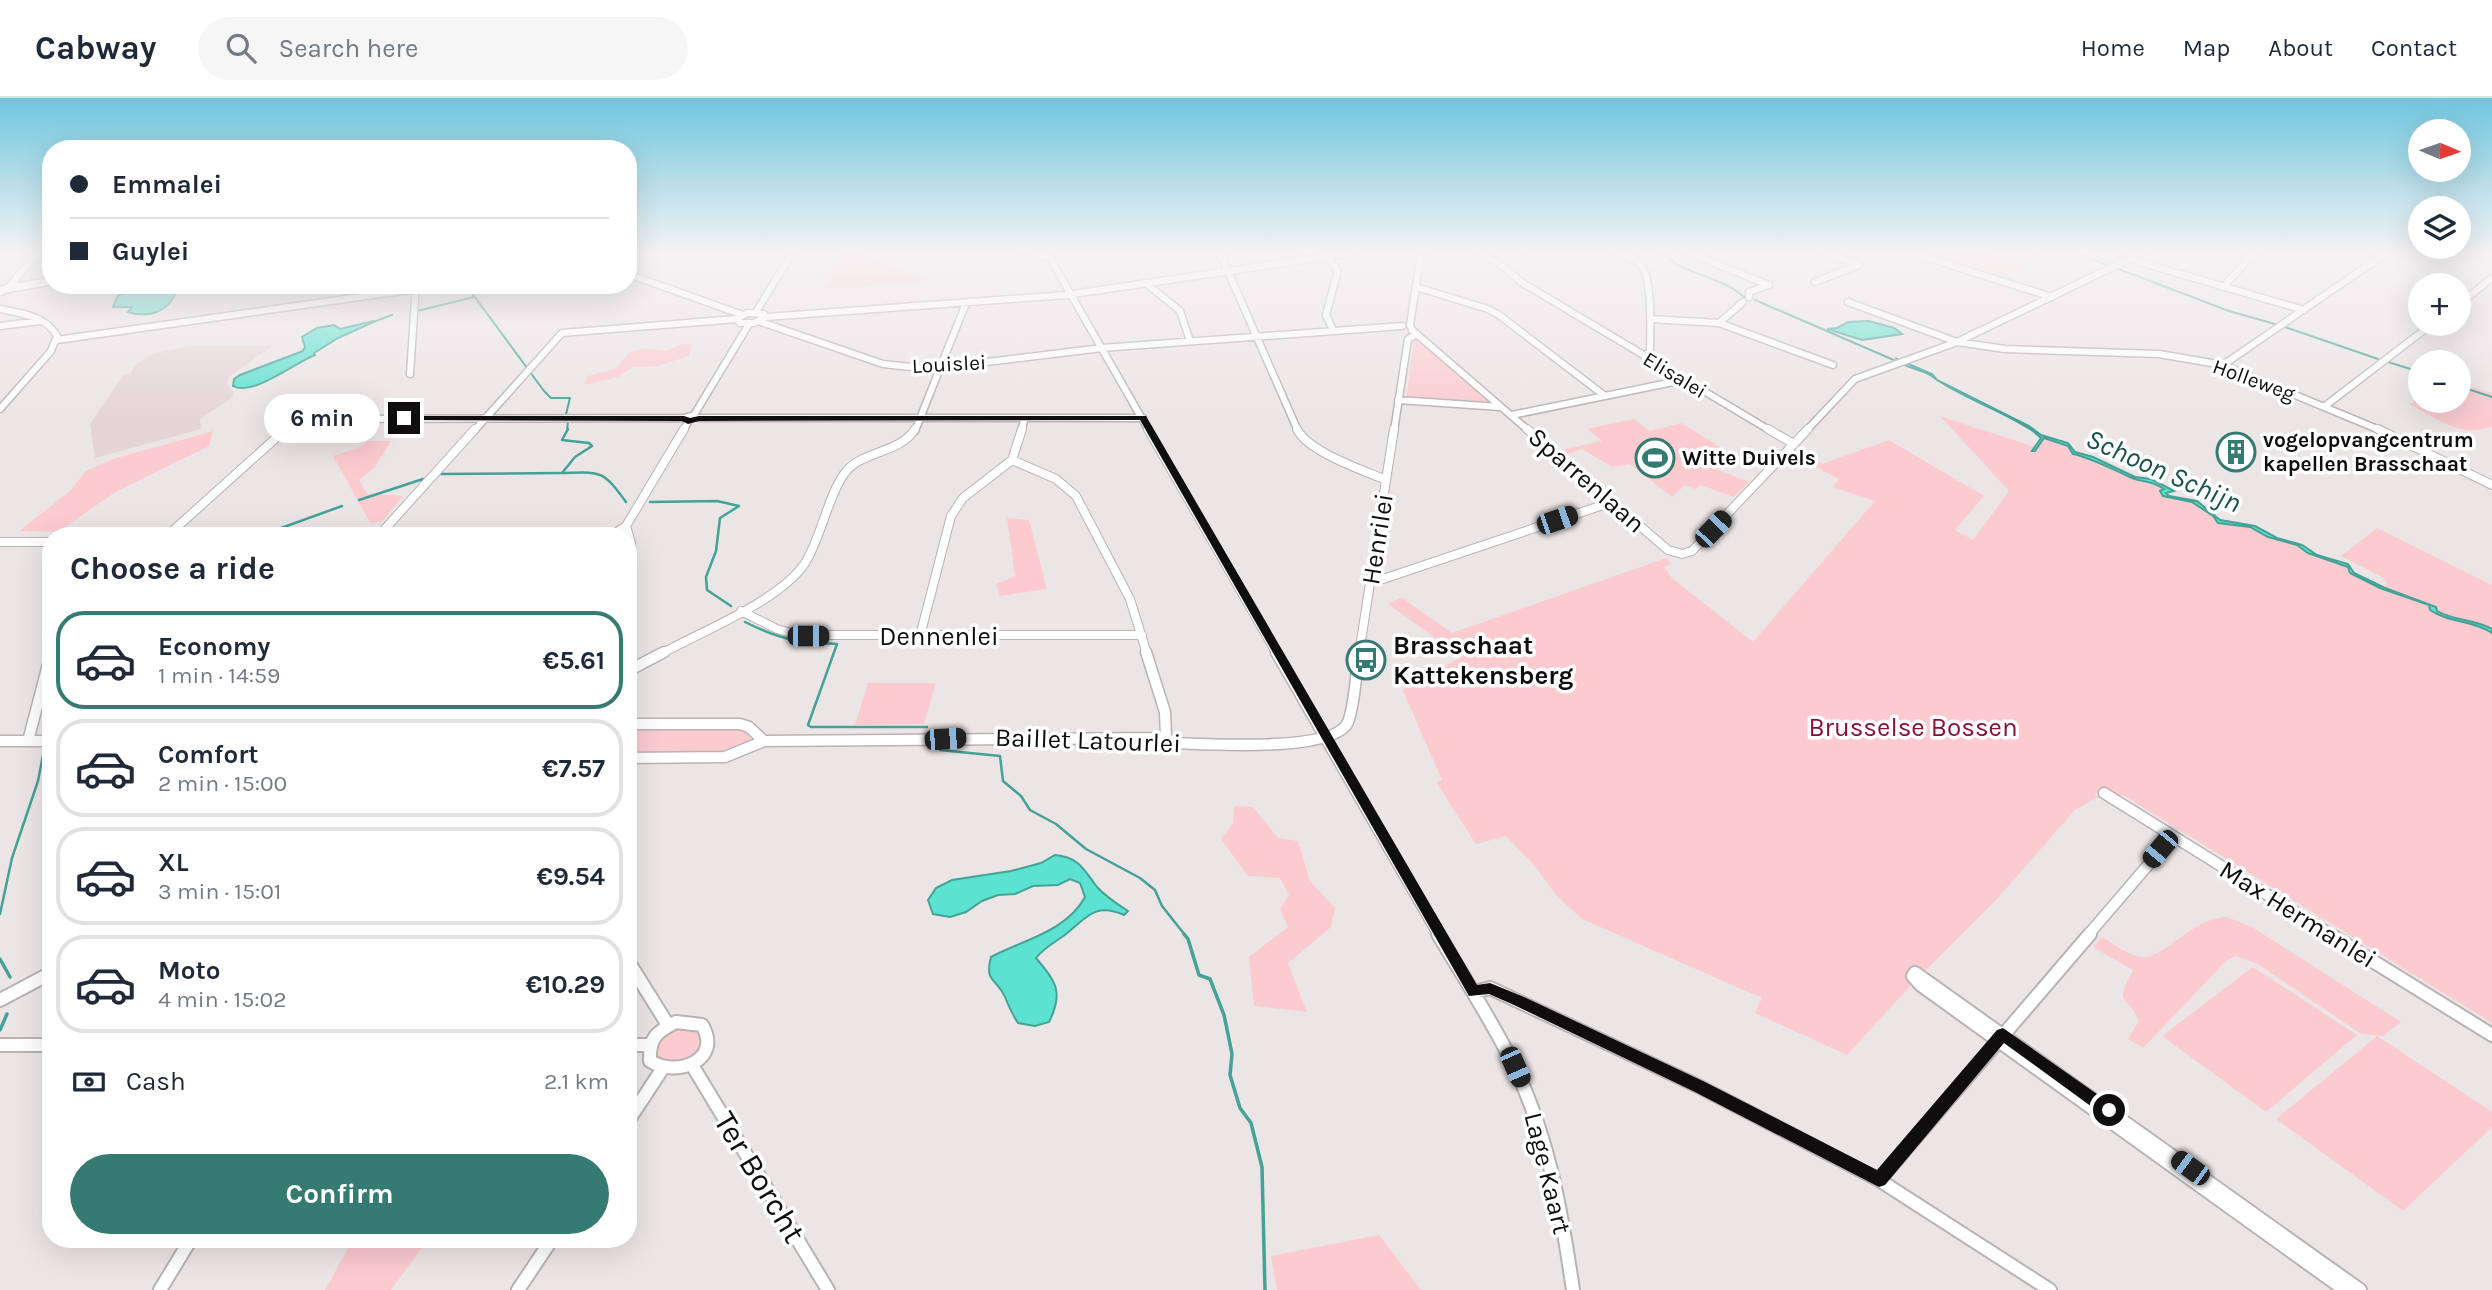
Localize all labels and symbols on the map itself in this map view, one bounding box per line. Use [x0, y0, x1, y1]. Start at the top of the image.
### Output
north arrow [2408, 119, 2471, 182]
street label: Elisalei [1639, 347, 1711, 403]
street label: Louislei [911, 350, 987, 378]
street label: Holleweg [2210, 354, 2299, 406]
callout: 6 min [264, 394, 380, 442]
route end [388, 402, 420, 434]
street label: Sparrenlaan [1522, 421, 1651, 540]
water label: Schoon Schijn [2081, 422, 2246, 519]
place label: vogelopvangcentrum kapellen Brasschaat [2263, 428, 2474, 476]
building icon: vogelopvangcentrum kapellen Brasschaat [2215, 431, 2257, 473]
sports icon: Witte Duivels [1634, 437, 1676, 479]
place label: Witte Duivels [1682, 446, 1816, 470]
street label: Henrilei [1355, 491, 1400, 587]
car [1534, 503, 1581, 537]
car [1691, 507, 1736, 551]
street label: Dennenlei [879, 621, 999, 652]
car [788, 626, 830, 647]
place label: Brasschaat Kattekensberg [1393, 630, 1573, 691]
bus stop icon: Brasschaat Kattekensberg [1345, 639, 1387, 681]
park label: Brusselse Bossen [1808, 712, 2018, 743]
street label: Baillet Latourlei [994, 722, 1181, 759]
car [924, 727, 967, 751]
car [2139, 826, 2182, 872]
street label: Max Hermanlei [2214, 854, 2382, 975]
car [1497, 1044, 1534, 1090]
route start [2093, 1094, 2125, 1126]
street label: Ter Borcht [706, 1105, 813, 1249]
street label: Lage Kaart [1517, 1109, 1578, 1237]
car [2167, 1147, 2214, 1189]

